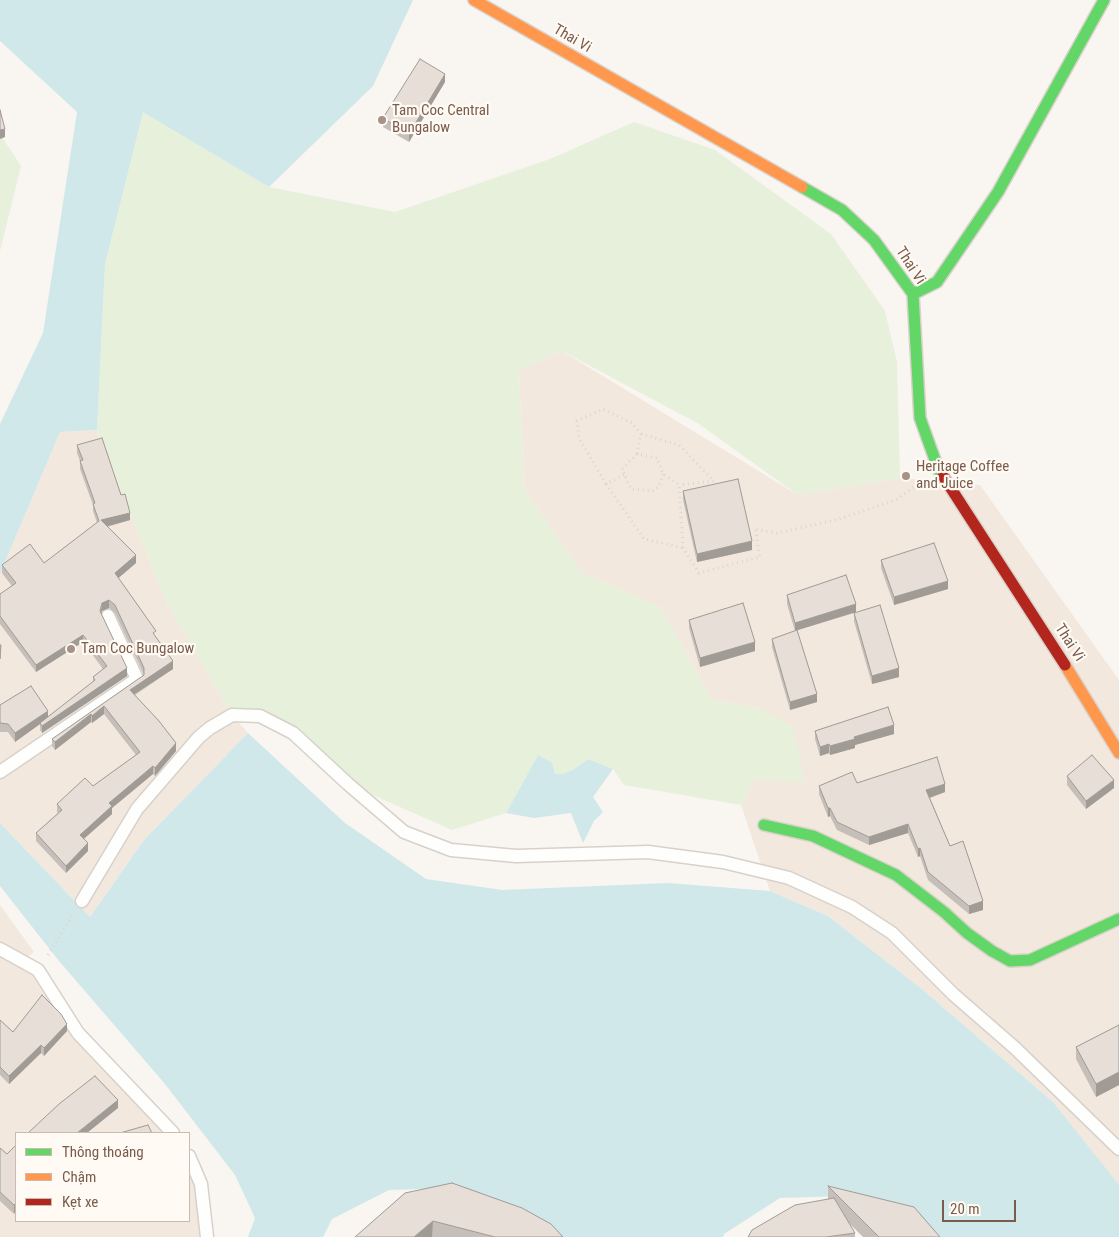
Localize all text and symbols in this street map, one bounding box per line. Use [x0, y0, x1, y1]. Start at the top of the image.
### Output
street label: Thai Vi [550, 21, 594, 57]
place label: Tam Coc Central Bungalow [392, 102, 489, 137]
marker: Tam Coc Central Bungalow [376, 114, 388, 126]
street label: Thai Vi [891, 244, 929, 288]
place label: Heritage Coffee and Juice [916, 458, 1009, 493]
marker: Heritage Coffee and Juice [900, 470, 912, 482]
street label: Thai Vi [1050, 621, 1088, 665]
place label: Tam Coc Bungalow [81, 640, 194, 658]
marker: Tam Coc Bungalow [65, 643, 77, 655]
legend [15, 1132, 190, 1222]
text: Thông thoáng [62, 1143, 144, 1161]
text: Chậm [62, 1168, 96, 1186]
scale bar [944, 1190, 1018, 1222]
text: Kẹt xe [62, 1193, 98, 1211]
text: 20 m [950, 1200, 980, 1218]

